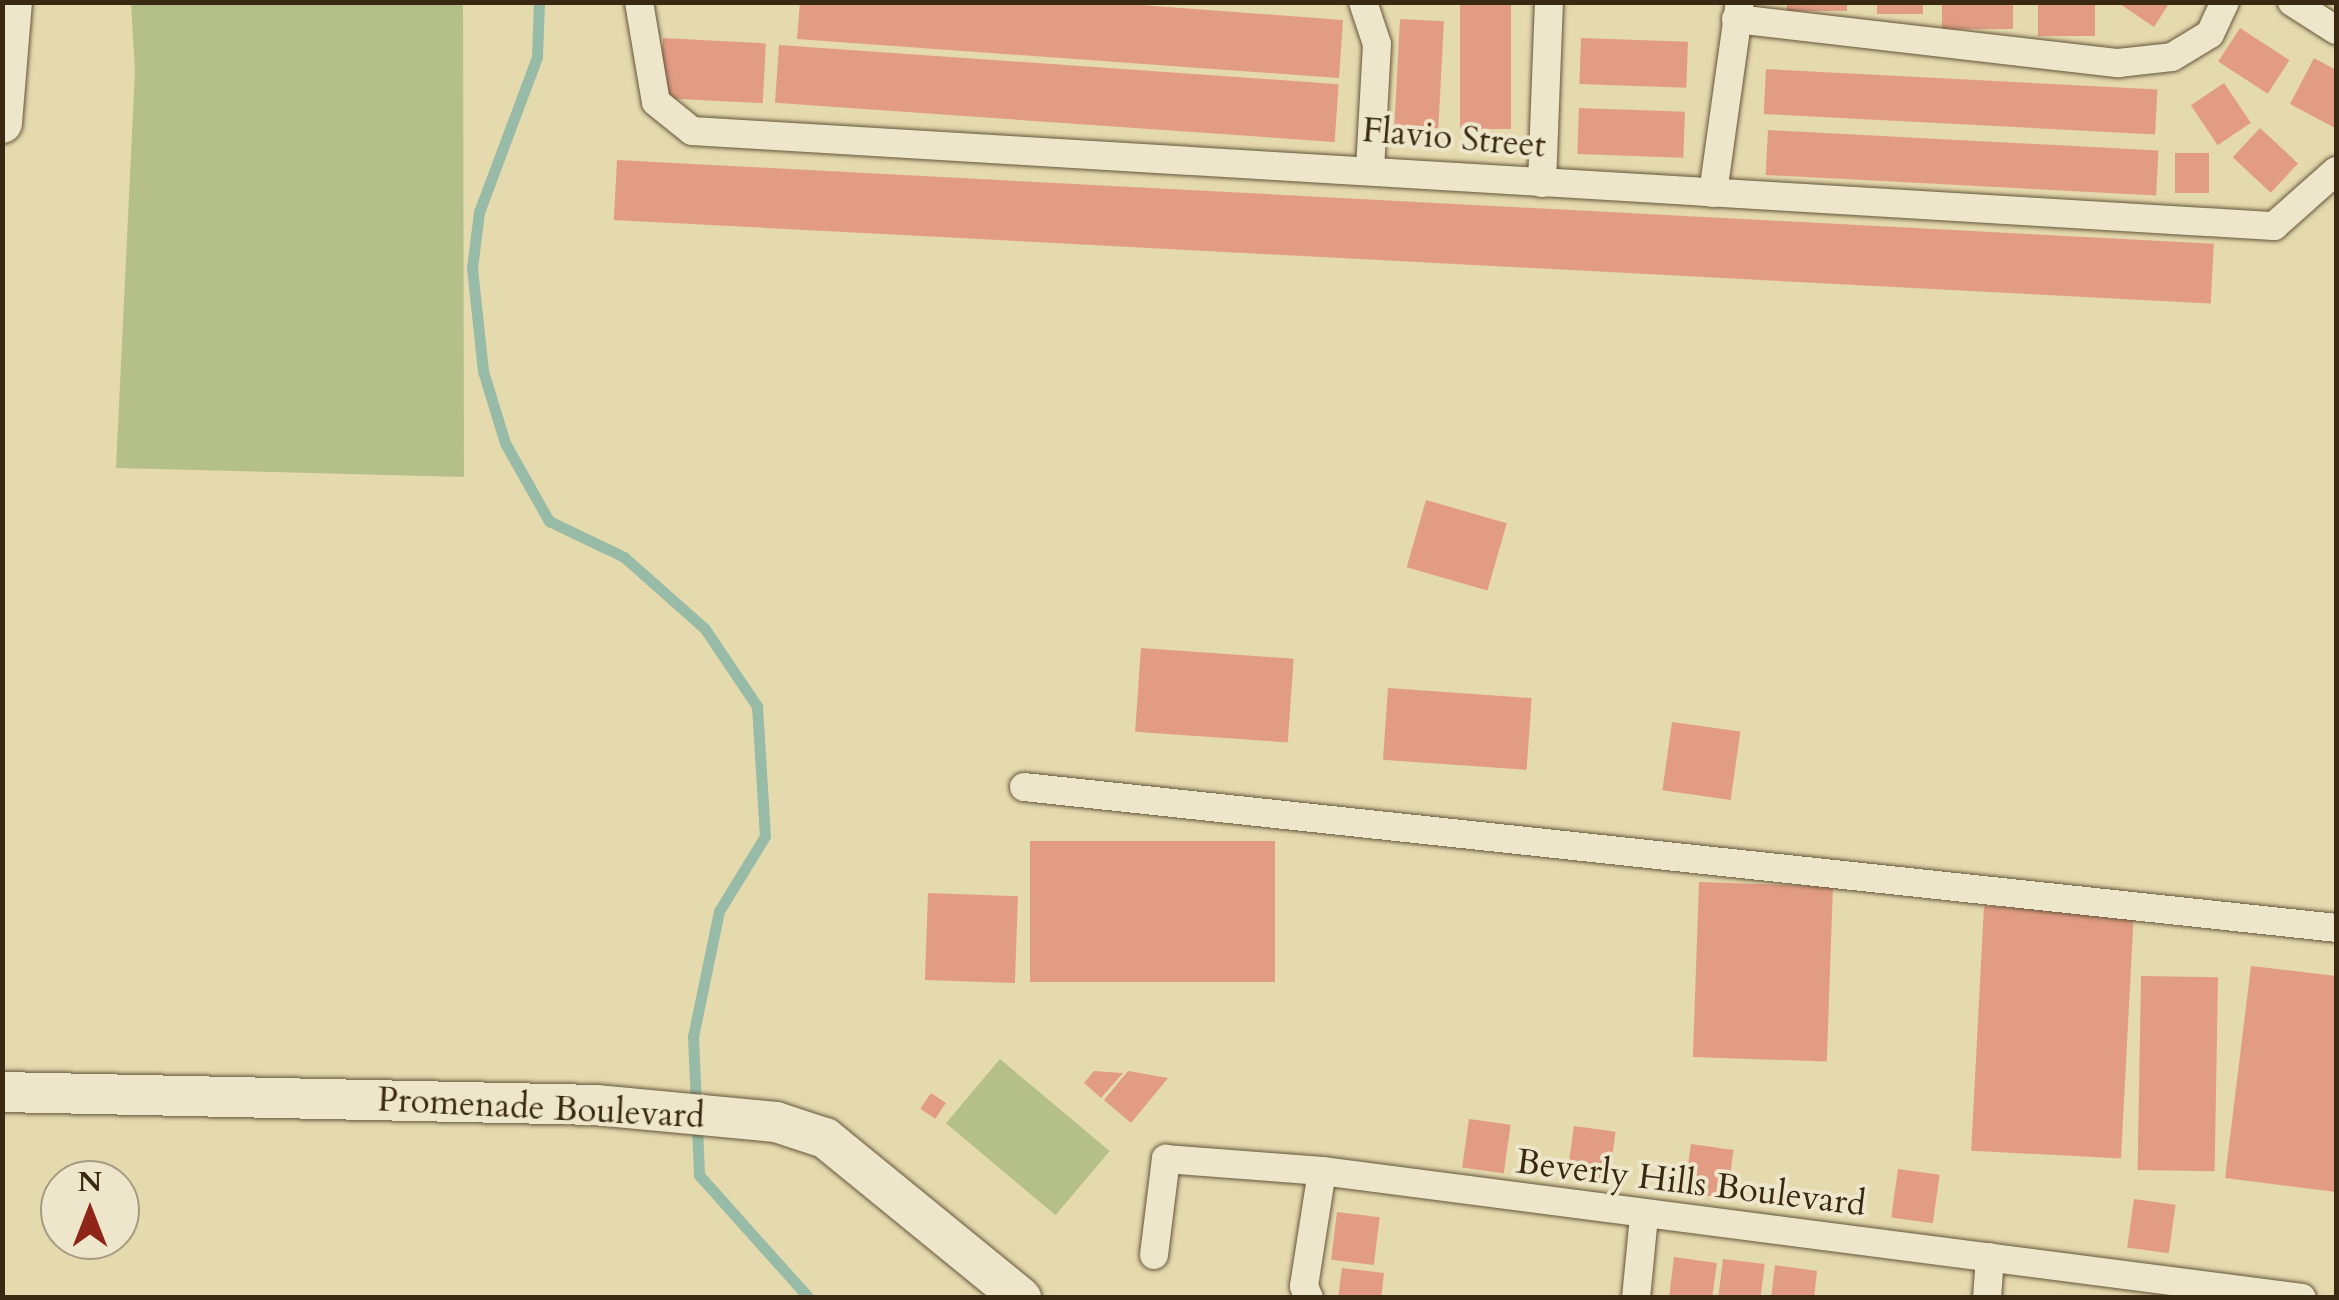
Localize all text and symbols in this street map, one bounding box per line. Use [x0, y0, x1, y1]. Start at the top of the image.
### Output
street label: Flavio Street [1360, 109, 1548, 167]
street label: Promenade Boulevard [376, 1078, 706, 1138]
street label: Beverly Hills Boulevard [1514, 1141, 1868, 1225]
north arrow [40, 1160, 140, 1260]
text: N [78, 1163, 102, 1201]

